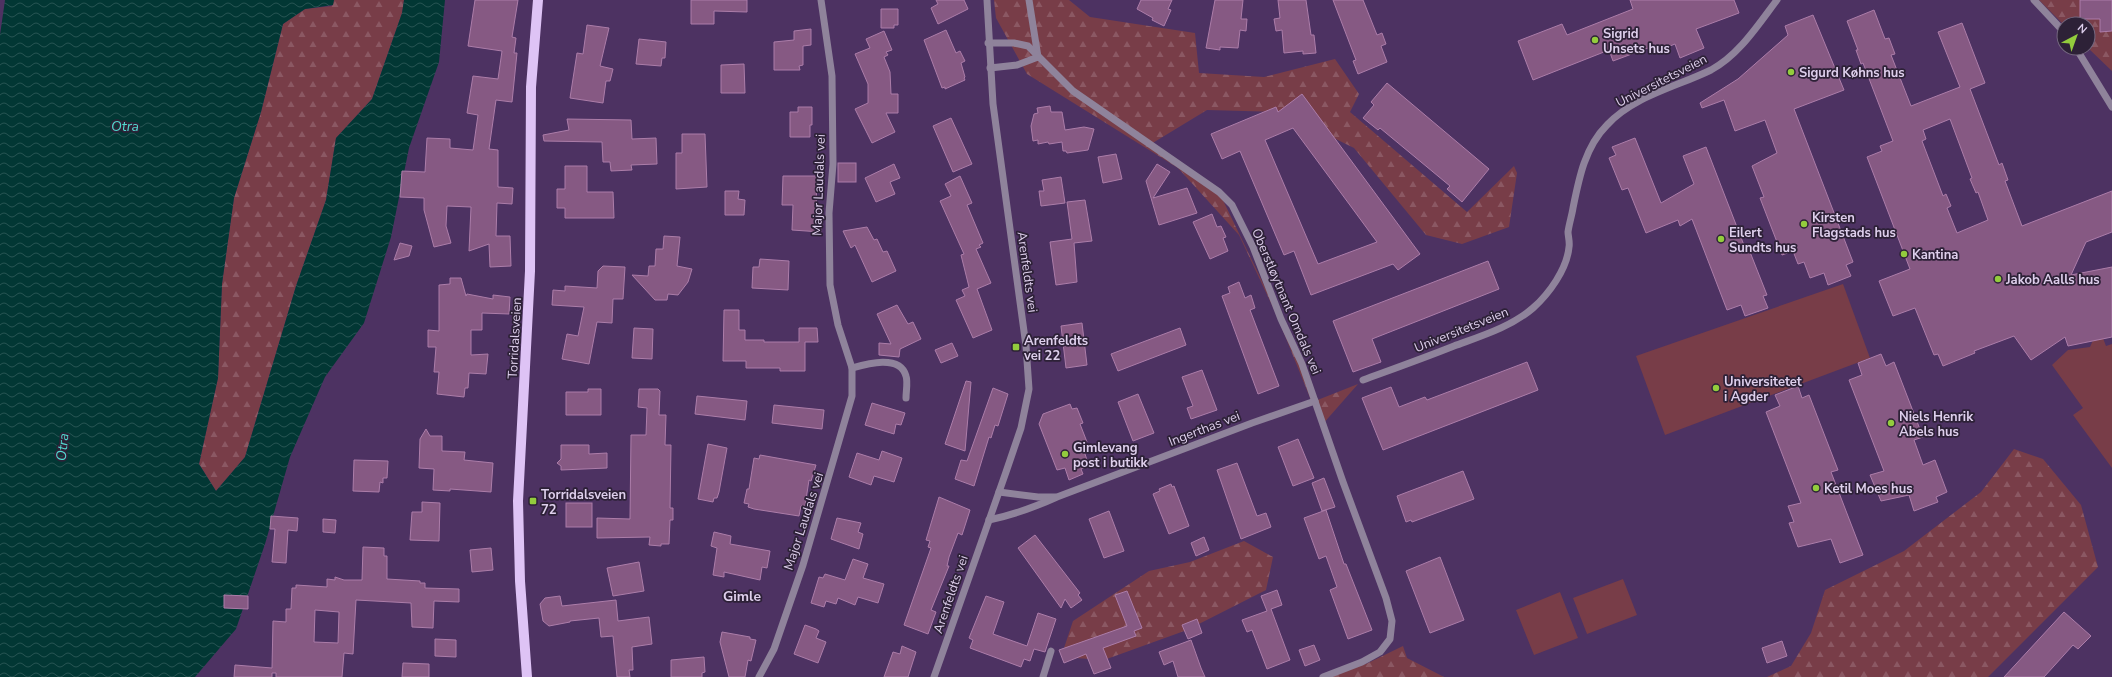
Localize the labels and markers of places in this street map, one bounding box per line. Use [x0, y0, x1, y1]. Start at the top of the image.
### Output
place label: Sigrid Unsets hus [1603, 25, 1670, 58]
marker: Sigrid Unsets hus [1590, 35, 1600, 45]
place label: Sigurd Køhns hus [1799, 64, 1905, 82]
marker: Sigurd Køhns hus [1786, 67, 1796, 77]
place label: Kirsten Flagstads hus [1812, 209, 1896, 242]
marker: Kirsten Flagstads hus [1799, 219, 1809, 229]
place label: Eilert Sundts hus [1729, 224, 1796, 257]
marker: Eilert Sundts hus [1716, 234, 1726, 244]
place label: Kantina [1912, 246, 1958, 264]
marker: Kantina [1899, 249, 1909, 259]
place label: Jakob Aalls hus [2005, 271, 2100, 289]
marker: Jakob Aalls hus [1993, 274, 2003, 284]
place label: Arenfeldts vei 22 [1023, 332, 1088, 365]
marker: Arenfeldts vei 22 [1011, 342, 1021, 352]
place label: Universitetet i Agder [1724, 373, 1803, 406]
marker: Universitetet i Agder [1711, 383, 1721, 393]
place label: Niels Henrik Abels hus [1899, 408, 1974, 441]
marker: Niels Henrik Abels hus [1886, 418, 1896, 428]
place label: Gimlevang post i butikk [1073, 439, 1148, 472]
marker: Gimlevang post i butikk [1060, 449, 1070, 459]
place label: Ketil Moes hus [1824, 480, 1913, 498]
marker: Ketil Moes hus [1811, 483, 1821, 493]
place label: Torridalsveien 72 [541, 486, 626, 519]
marker: Torridalsveien 72 [528, 496, 538, 506]

